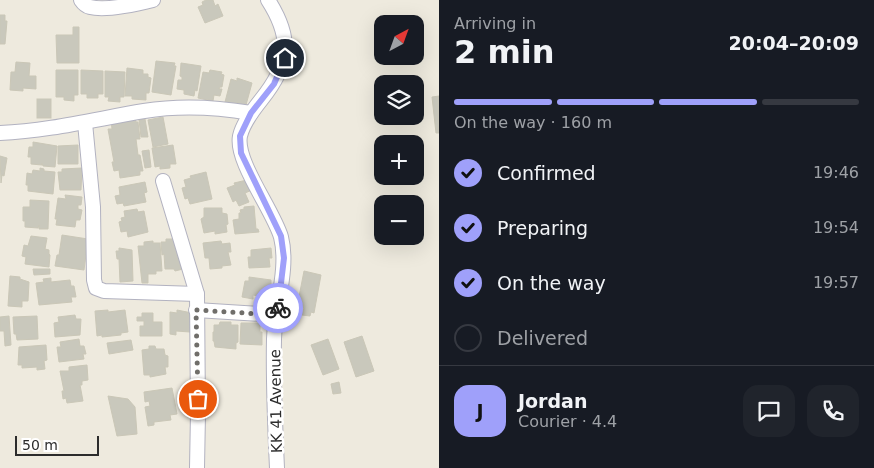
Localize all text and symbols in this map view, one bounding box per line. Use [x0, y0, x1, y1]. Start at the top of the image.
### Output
text: Arriving in [454, 14, 536, 33]
north arrow [374, 15, 424, 65]
map controls [374, 15, 424, 245]
text: 20:04–20:09 [729, 32, 859, 54]
text: 2 min [454, 33, 555, 71]
pin [264, 37, 306, 79]
icon: home [271, 44, 299, 72]
button: layers [374, 75, 424, 125]
text: On the way · 160 m [454, 113, 612, 132]
button: + [374, 135, 424, 185]
icon: check [454, 159, 482, 187]
text: Confirmed [497, 162, 596, 184]
text: 19:46 [813, 163, 859, 182]
button: − [374, 195, 424, 245]
icon: check [454, 214, 482, 242]
text: Preparing [497, 217, 588, 239]
text: 19:54 [813, 218, 859, 237]
icon: check [454, 269, 482, 297]
text: On the way [497, 272, 606, 294]
text: 19:57 [813, 273, 859, 292]
courier [253, 283, 303, 333]
icon: bike [264, 294, 292, 322]
text: Delivered [497, 327, 588, 349]
street label: KK 41 Avenue [266, 349, 286, 453]
pin [177, 378, 219, 420]
icon: bag [184, 385, 212, 413]
button: chat [743, 385, 795, 437]
button: phone [807, 385, 859, 437]
text: Jordan [518, 390, 587, 412]
text: J [476, 400, 484, 422]
text: Courier · 4.4 [518, 412, 617, 431]
scale bar [15, 433, 99, 456]
text: 50 m [22, 437, 58, 453]

